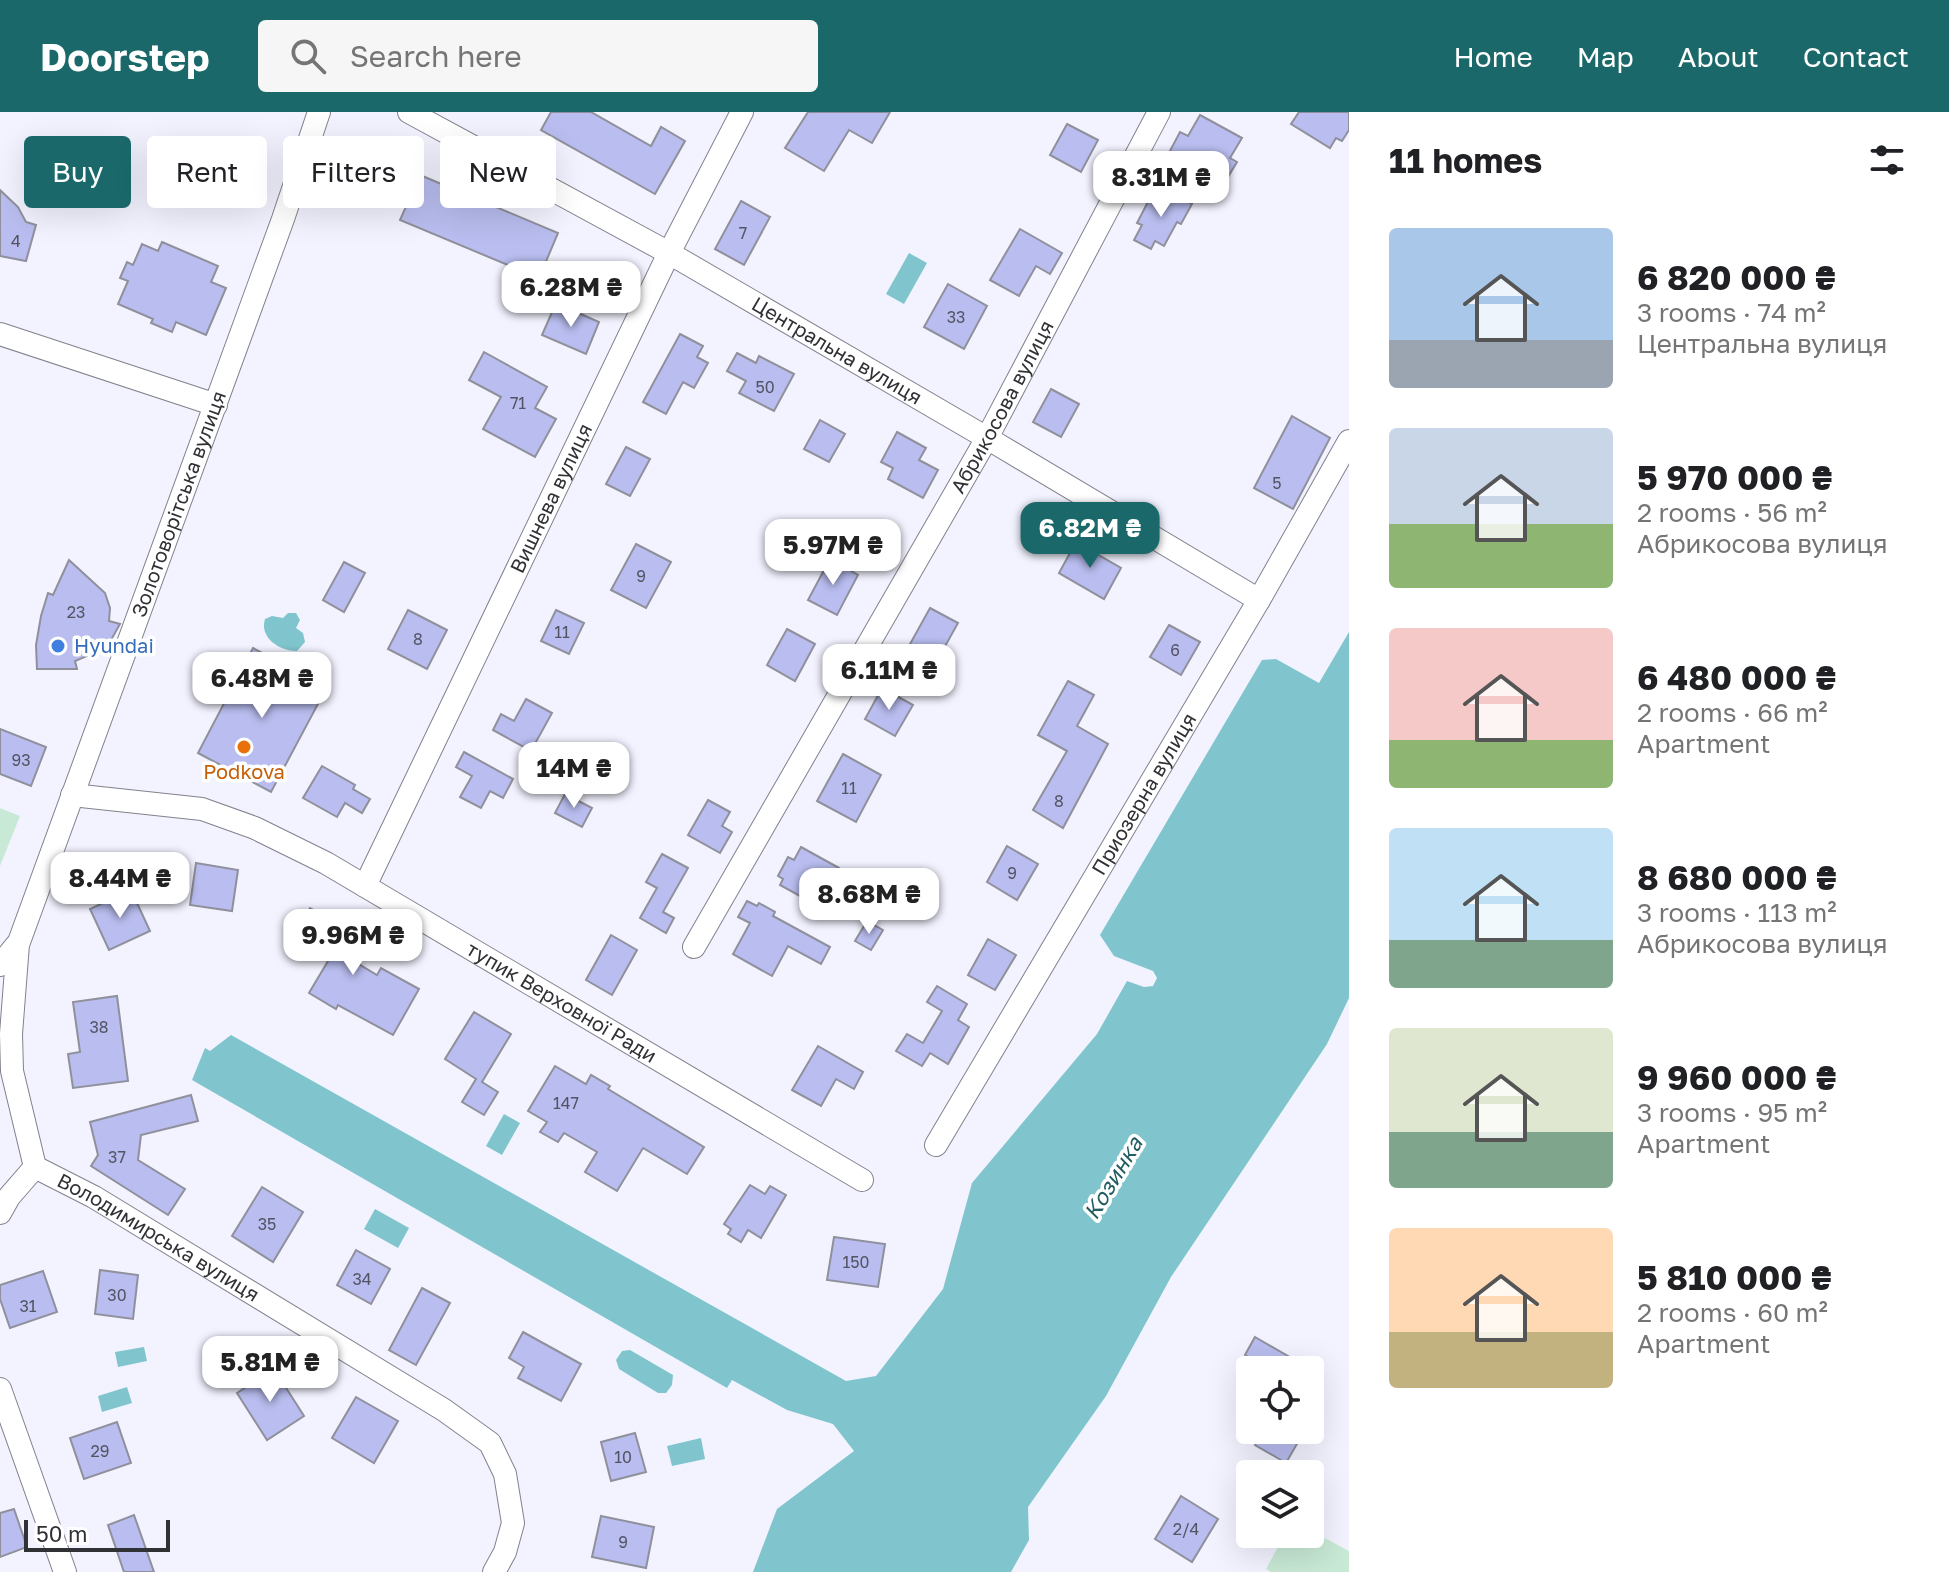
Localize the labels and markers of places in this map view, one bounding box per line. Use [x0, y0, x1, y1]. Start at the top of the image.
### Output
pin: 8.31M ₴ [1087, 151, 1235, 219]
pin: 6.28M ₴ [497, 261, 645, 329]
pin: 6.82M ₴ [1016, 502, 1164, 570]
pin: 5.97M ₴ [759, 519, 907, 587]
place label: Hyundai [74, 633, 154, 657]
marker: Hyundai [49, 637, 67, 655]
pin: 6.11M ₴ [815, 644, 963, 712]
pin: 6.48M ₴ [188, 652, 336, 720]
marker: Podkova [235, 738, 253, 756]
pin: 14M ₴ [518, 742, 630, 810]
place label: Podkova [203, 759, 285, 783]
pin: 8.44M ₴ [46, 852, 194, 920]
pin: 8.68M ₴ [795, 868, 943, 936]
pin: 9.96M ₴ [279, 909, 427, 977]
pin: 5.81M ₴ [196, 1336, 344, 1404]

